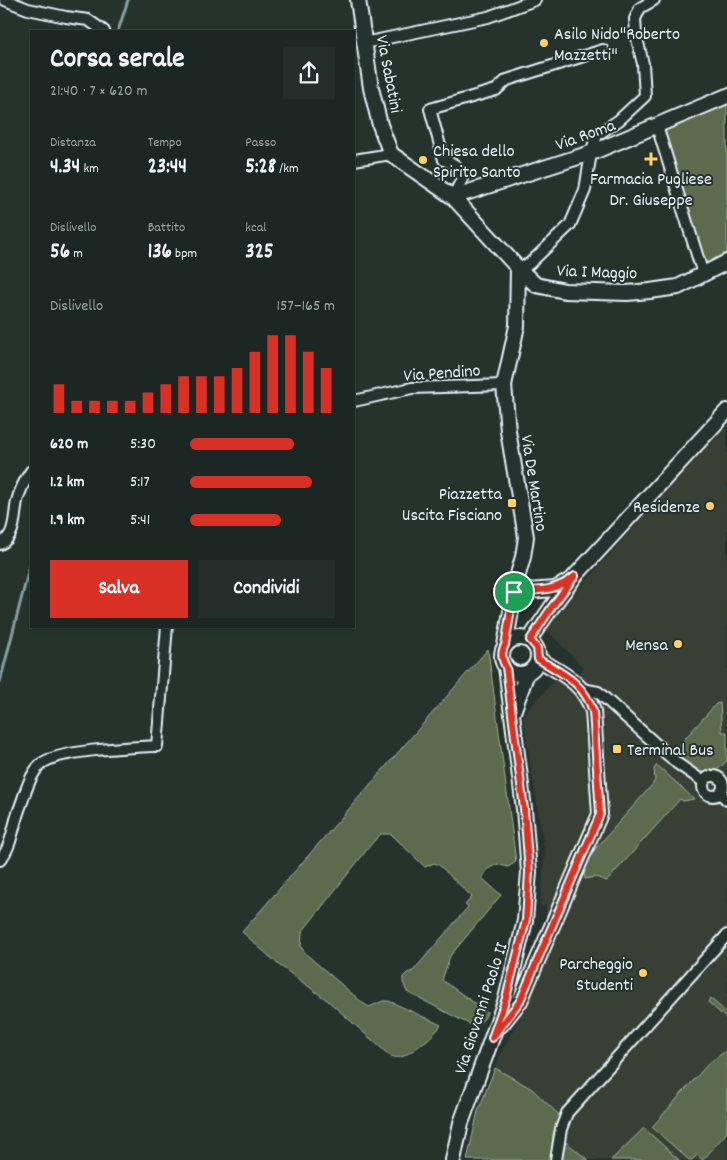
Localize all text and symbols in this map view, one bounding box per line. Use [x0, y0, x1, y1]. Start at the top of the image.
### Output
place label: Asilo Nido"Roberto Mazzetti" [554, 23, 680, 69]
street label: Via Sabatini [368, 33, 407, 115]
marker: Asilo Nido"Roberto Mazzetti" [538, 37, 550, 49]
text: Corsa serale [50, 41, 185, 81]
button: share [283, 47, 335, 99]
text: 21:40 · 7 × 620 m [50, 80, 147, 103]
street label: Via Roma [552, 114, 620, 159]
text: Distanza [50, 133, 96, 153]
text: Tempo [148, 133, 182, 153]
text: Passo [245, 133, 276, 153]
place label: Chiesa dello Spirito Santo [433, 140, 521, 186]
text: 4.34 [50, 153, 80, 183]
text: 23:44 [148, 153, 187, 183]
text: 5:28 [245, 153, 276, 183]
marker: Farmacia Pugliese Dr. Giuseppe [645, 153, 657, 165]
marker: Chiesa dello Spirito Santo [417, 154, 429, 166]
text: km [80, 159, 99, 179]
text: /km [276, 159, 299, 179]
place label: Farmacia Pugliese Dr. Giuseppe [590, 168, 712, 214]
text: Dislivello [50, 218, 96, 238]
text: Battito [148, 218, 185, 238]
text: kcal [245, 218, 267, 238]
text: 56 [50, 238, 70, 268]
text: 136 [148, 238, 172, 268]
text: 325 [245, 238, 274, 268]
text: m [70, 244, 83, 264]
text: bpm [172, 244, 197, 264]
street label: Via I Maggio [556, 260, 637, 287]
text: Dislivello [50, 295, 103, 318]
text: 157–165 m [277, 295, 335, 318]
street label: Via Pendino [403, 359, 481, 390]
text: 620 m [50, 433, 88, 456]
text: 5:30 [130, 433, 156, 456]
street label: Via De Martino [513, 433, 553, 534]
text: 1.2 km [50, 471, 84, 494]
text: 5:17 [130, 471, 150, 494]
place label: Piazzetta Uscita Fisciano [402, 483, 503, 529]
place label: Residenze [633, 496, 700, 521]
marker: Piazzetta Uscita Fisciano [506, 497, 518, 509]
marker: Residenze [704, 500, 716, 512]
text: 1.9 km [50, 509, 85, 532]
text: 5:41 [130, 509, 150, 532]
button: Salva [50, 560, 188, 618]
button: Condividi [198, 560, 335, 618]
pin [493, 571, 535, 613]
icon: arrive [500, 578, 528, 606]
place label: Mensa [625, 634, 669, 659]
marker: Mensa [672, 638, 684, 650]
place label: Terminal Bus [627, 739, 714, 764]
marker: Terminal Bus [611, 743, 623, 755]
street label: Via Giovanni Paolo II [449, 939, 516, 1078]
place label: Parcheggio Studenti [559, 953, 633, 999]
marker: Parcheggio Studenti [637, 967, 649, 979]

